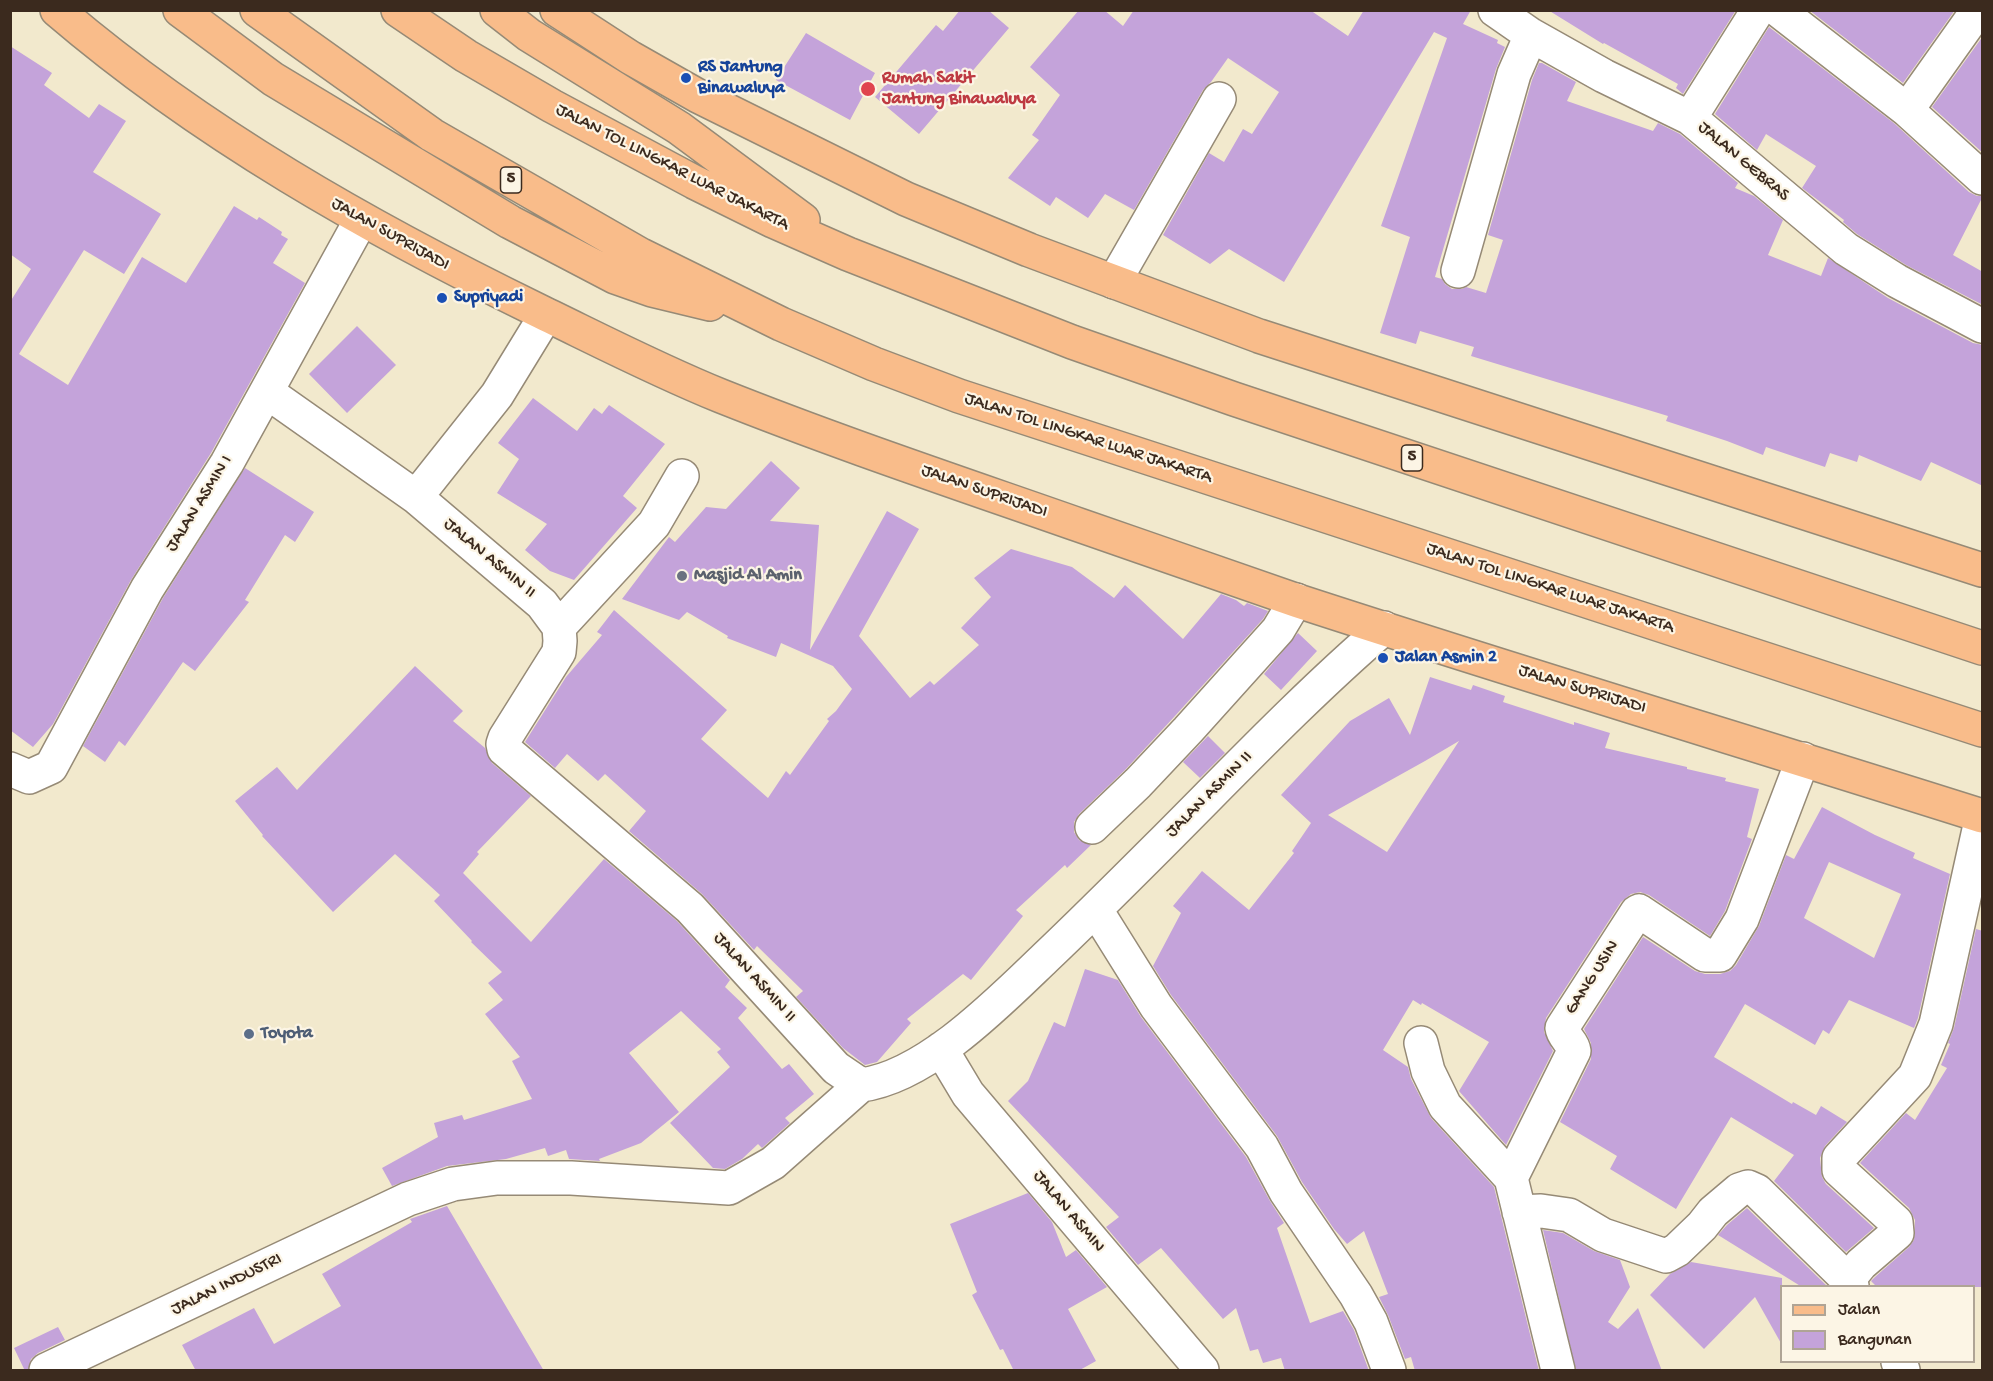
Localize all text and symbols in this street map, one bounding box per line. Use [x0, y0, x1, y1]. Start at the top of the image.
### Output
place label: RS Jantung Binawaluya [698, 57, 785, 100]
place label: Rumah Sakit Jantung Binawaluya [882, 68, 1036, 110]
marker: RS Jantung Binawaluya [679, 71, 693, 85]
marker: Rumah Sakit Jantung Binawaluya [859, 80, 877, 98]
street label: JALAN TOL LINGKAR LUAR JAKARTA [552, 100, 792, 236]
street label: JALAN GEBRAS [1693, 117, 1793, 207]
road number: 5 [500, 167, 522, 193]
street label: JALAN SUPRIJADI [327, 194, 453, 276]
place label: Supriyadi [454, 287, 523, 309]
marker: Supriyadi [435, 291, 449, 305]
street label: JALAN TOL LINGKAR LUAR JAKARTA [961, 389, 1215, 489]
road number: 5 [1402, 445, 1422, 471]
street label: JALAN ASMIN I [162, 452, 238, 556]
street label: JALAN SUPRIJADI [918, 460, 1050, 524]
street label: JALAN ASMIN II [438, 514, 540, 604]
street label: JALAN TOL LINGKAR LUAR JAKARTA [1423, 539, 1677, 639]
place label: Masjid Al Amin [694, 565, 802, 587]
marker: Masjid Al Amin [675, 569, 689, 583]
place label: Jalan Asmin 2 [1395, 647, 1497, 669]
marker: Jalan Asmin 2 [1376, 651, 1390, 665]
street label: JALAN SUPRIJADI [1516, 660, 1648, 720]
street label: JALAN ASMIN II [1162, 747, 1258, 843]
street label: JALAN ASMIN II [708, 928, 800, 1028]
street label: GANG USIN [1561, 937, 1625, 1019]
place label: Toyota [261, 1023, 313, 1045]
marker: Toyota [242, 1027, 256, 1041]
street label: JALAN ASMIN [1027, 1166, 1109, 1258]
street label: JALAN INDUSTRI [168, 1249, 286, 1321]
legend [1780, 1285, 1975, 1363]
text: Jalan [1838, 1300, 1880, 1321]
text: Bangunan [1838, 1330, 1912, 1351]

